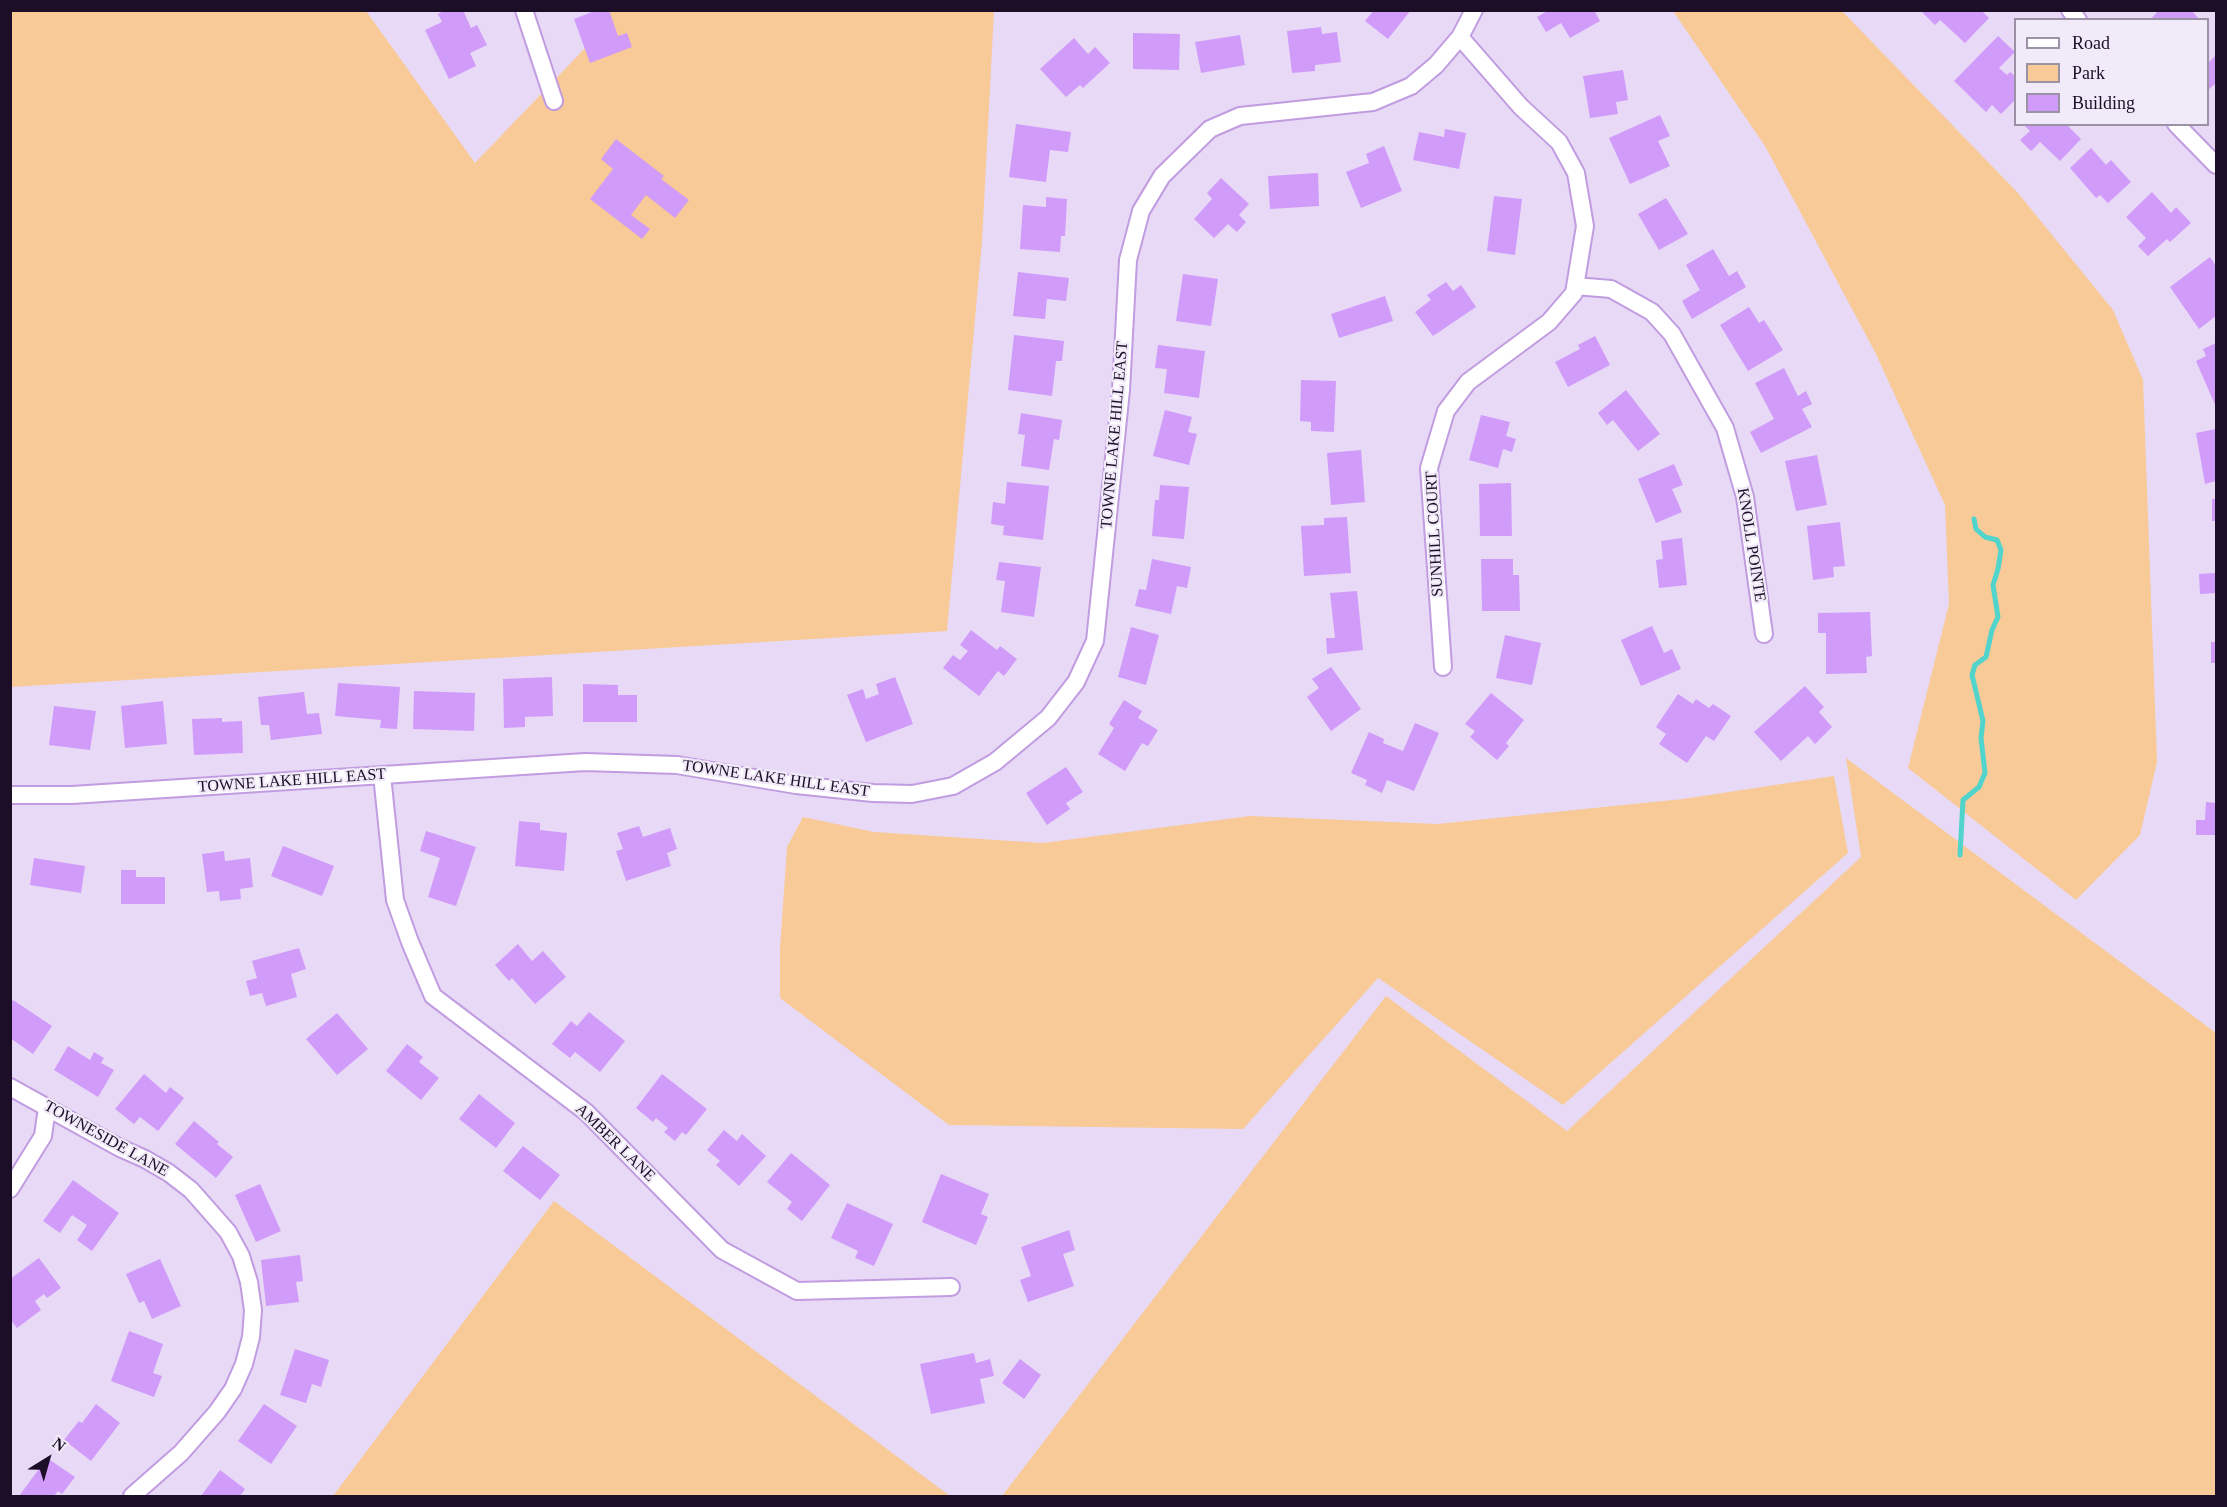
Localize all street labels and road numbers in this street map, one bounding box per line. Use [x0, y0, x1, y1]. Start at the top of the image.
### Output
street label: TOWNE LAKE HILL EAST [1097, 340, 1133, 530]
street label: SUNHILL COURT [1422, 471, 1448, 597]
street label: KNOLL POINTE [1733, 487, 1769, 603]
street label: TOWNE LAKE HILL EAST [681, 756, 871, 802]
street label: TOWNE LAKE HILL EAST [197, 765, 387, 797]
street label: TOWNESIDE LANE [40, 1097, 172, 1181]
street label: AMBER LANE [571, 1100, 659, 1186]

